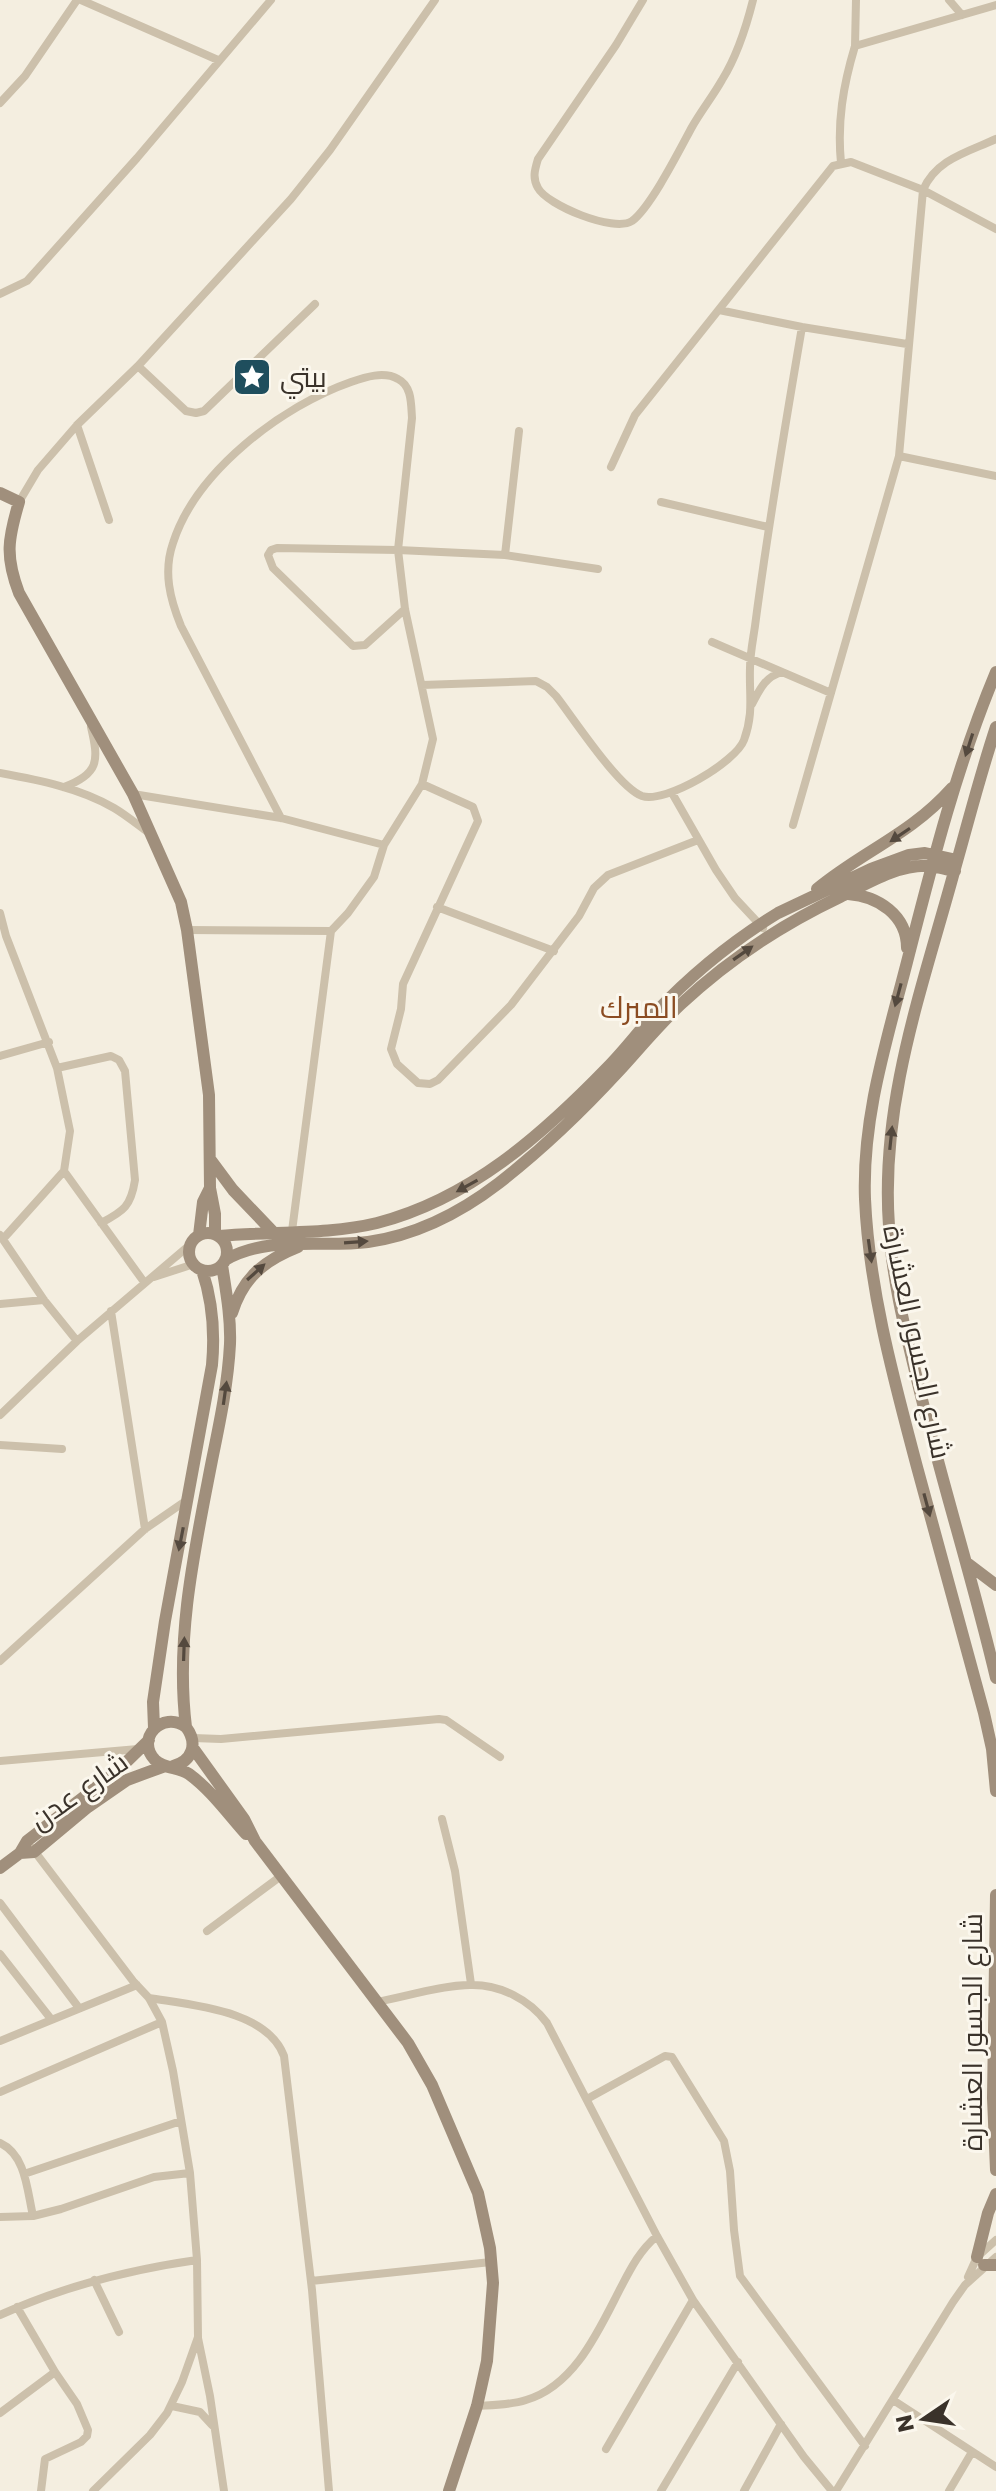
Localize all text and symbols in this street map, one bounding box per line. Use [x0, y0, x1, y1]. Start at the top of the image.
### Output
place icon: بيتي [231, 356, 273, 398]
place label: بيتي [280, 358, 327, 399]
one-way arrow [962, 734, 975, 758]
one-way arrow [889, 827, 910, 842]
one-way arrow [733, 946, 754, 961]
one-way arrow [891, 984, 904, 1008]
district label: المبرك [600, 986, 678, 1029]
one-way arrow [884, 1125, 897, 1150]
one-way arrow [456, 1179, 478, 1193]
street label: شارع الجسور العشارة [873, 1222, 961, 1462]
one-way arrow [344, 1235, 369, 1248]
one-way arrow [864, 1239, 877, 1264]
one-way arrow [247, 1264, 266, 1282]
one-way arrow [218, 1380, 231, 1405]
one-way arrow [922, 1492, 934, 1517]
one-way arrow [174, 1527, 186, 1552]
one-way arrow [178, 1636, 191, 1661]
street label: شارع عدن [22, 1743, 136, 1839]
street label: شارع الجسور العشارة [953, 1913, 992, 2151]
north arrow [884, 2379, 964, 2459]
text: N [888, 2412, 922, 2435]

